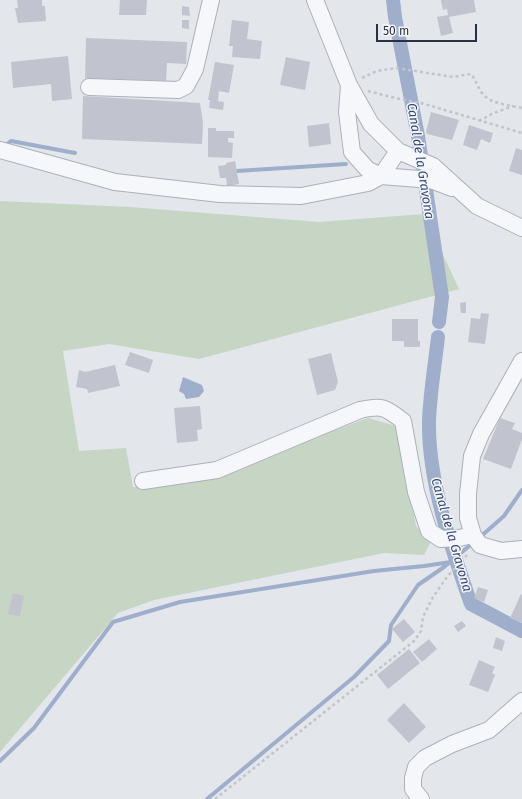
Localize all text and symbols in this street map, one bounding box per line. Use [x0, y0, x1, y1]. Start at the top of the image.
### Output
scale bar [378, 16, 479, 42]
text: 50 m [383, 24, 409, 38]
water label: Canal de la Gravona [403, 102, 437, 220]
water label: Canal de la Gravona [427, 476, 475, 594]

